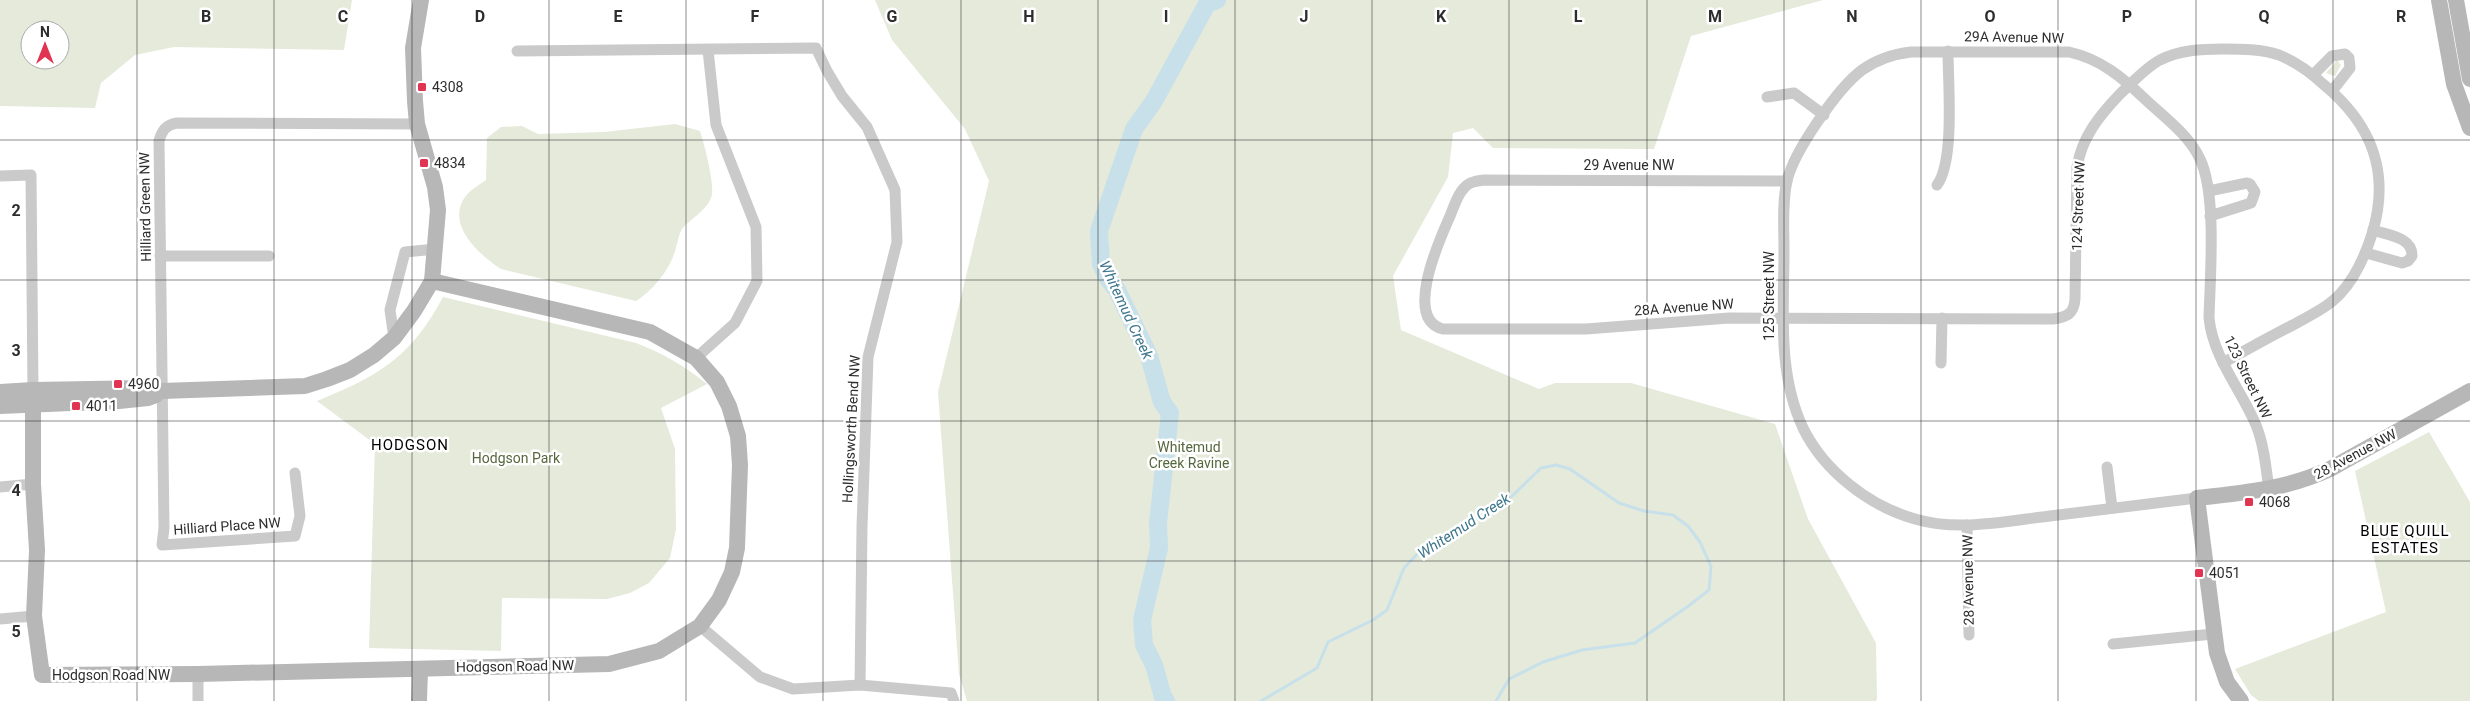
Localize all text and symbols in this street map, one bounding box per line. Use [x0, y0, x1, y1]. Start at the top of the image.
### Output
text: B [201, 7, 211, 26]
text: C [338, 7, 348, 26]
text: D [475, 7, 485, 26]
text: E [614, 7, 623, 26]
text: F [751, 7, 760, 26]
text: G [887, 7, 898, 26]
text: H [1023, 7, 1035, 26]
text: I [1164, 7, 1168, 26]
text: J [1300, 7, 1308, 26]
text: K [1436, 7, 1447, 26]
text: L [1574, 7, 1583, 26]
text: M [1708, 7, 1722, 26]
text: N [1846, 7, 1858, 26]
text: O [1984, 7, 1996, 26]
text: P [2122, 7, 2132, 26]
text: Q [2258, 7, 2270, 26]
text: R [2396, 7, 2406, 26]
north arrow [20, 20, 70, 70]
text: N [40, 24, 50, 40]
street label: 29A Avenue NW [1964, 28, 2065, 46]
place label: 4308 [432, 79, 464, 95]
marker: 4308 [416, 81, 428, 93]
street label: Hilliard Green NW [136, 151, 154, 262]
place label: 4834 [434, 155, 466, 171]
marker: 4834 [418, 157, 430, 169]
street label: 29 Avenue NW [1584, 157, 1675, 173]
street label: 124 Street NW [2068, 160, 2088, 251]
text: 2 [11, 201, 21, 220]
street label: 125 Street NW [1761, 250, 1777, 341]
water label: Whitemud Creek [1095, 258, 1157, 363]
street label: 28A Avenue NW [1634, 295, 1735, 318]
street label: 123 Street NW [2221, 333, 2275, 421]
text: 3 [11, 341, 21, 360]
street label: Hollingsworth Bend NW [839, 354, 863, 503]
place label: 4960 [128, 376, 160, 392]
marker: 4960 [112, 378, 124, 390]
place label: 4011 [86, 398, 117, 414]
marker: 4011 [70, 400, 82, 412]
street label: 28 Avenue NW [2311, 425, 2399, 482]
district label: HODGSON [371, 436, 449, 454]
park label: Whitemud Creek Ravine [1149, 439, 1229, 471]
park label: Hodgson Park [472, 450, 561, 466]
text: 4 [11, 481, 21, 500]
water label: Whitemud Creek [1414, 489, 1514, 563]
place label: 4068 [2259, 494, 2291, 510]
marker: 4068 [2243, 496, 2255, 508]
street label: Hilliard Place NW [173, 514, 282, 538]
district label: BLUE QUILL ESTATES [2360, 522, 2450, 557]
street label: 28 Avenue NW [1959, 534, 1977, 626]
place label: 4051 [2209, 565, 2240, 581]
marker: 4051 [2193, 567, 2205, 579]
text: 5 [11, 622, 21, 641]
street label: Hodgson Road NW [456, 657, 575, 675]
street label: Hodgson Road NW [52, 667, 171, 683]

